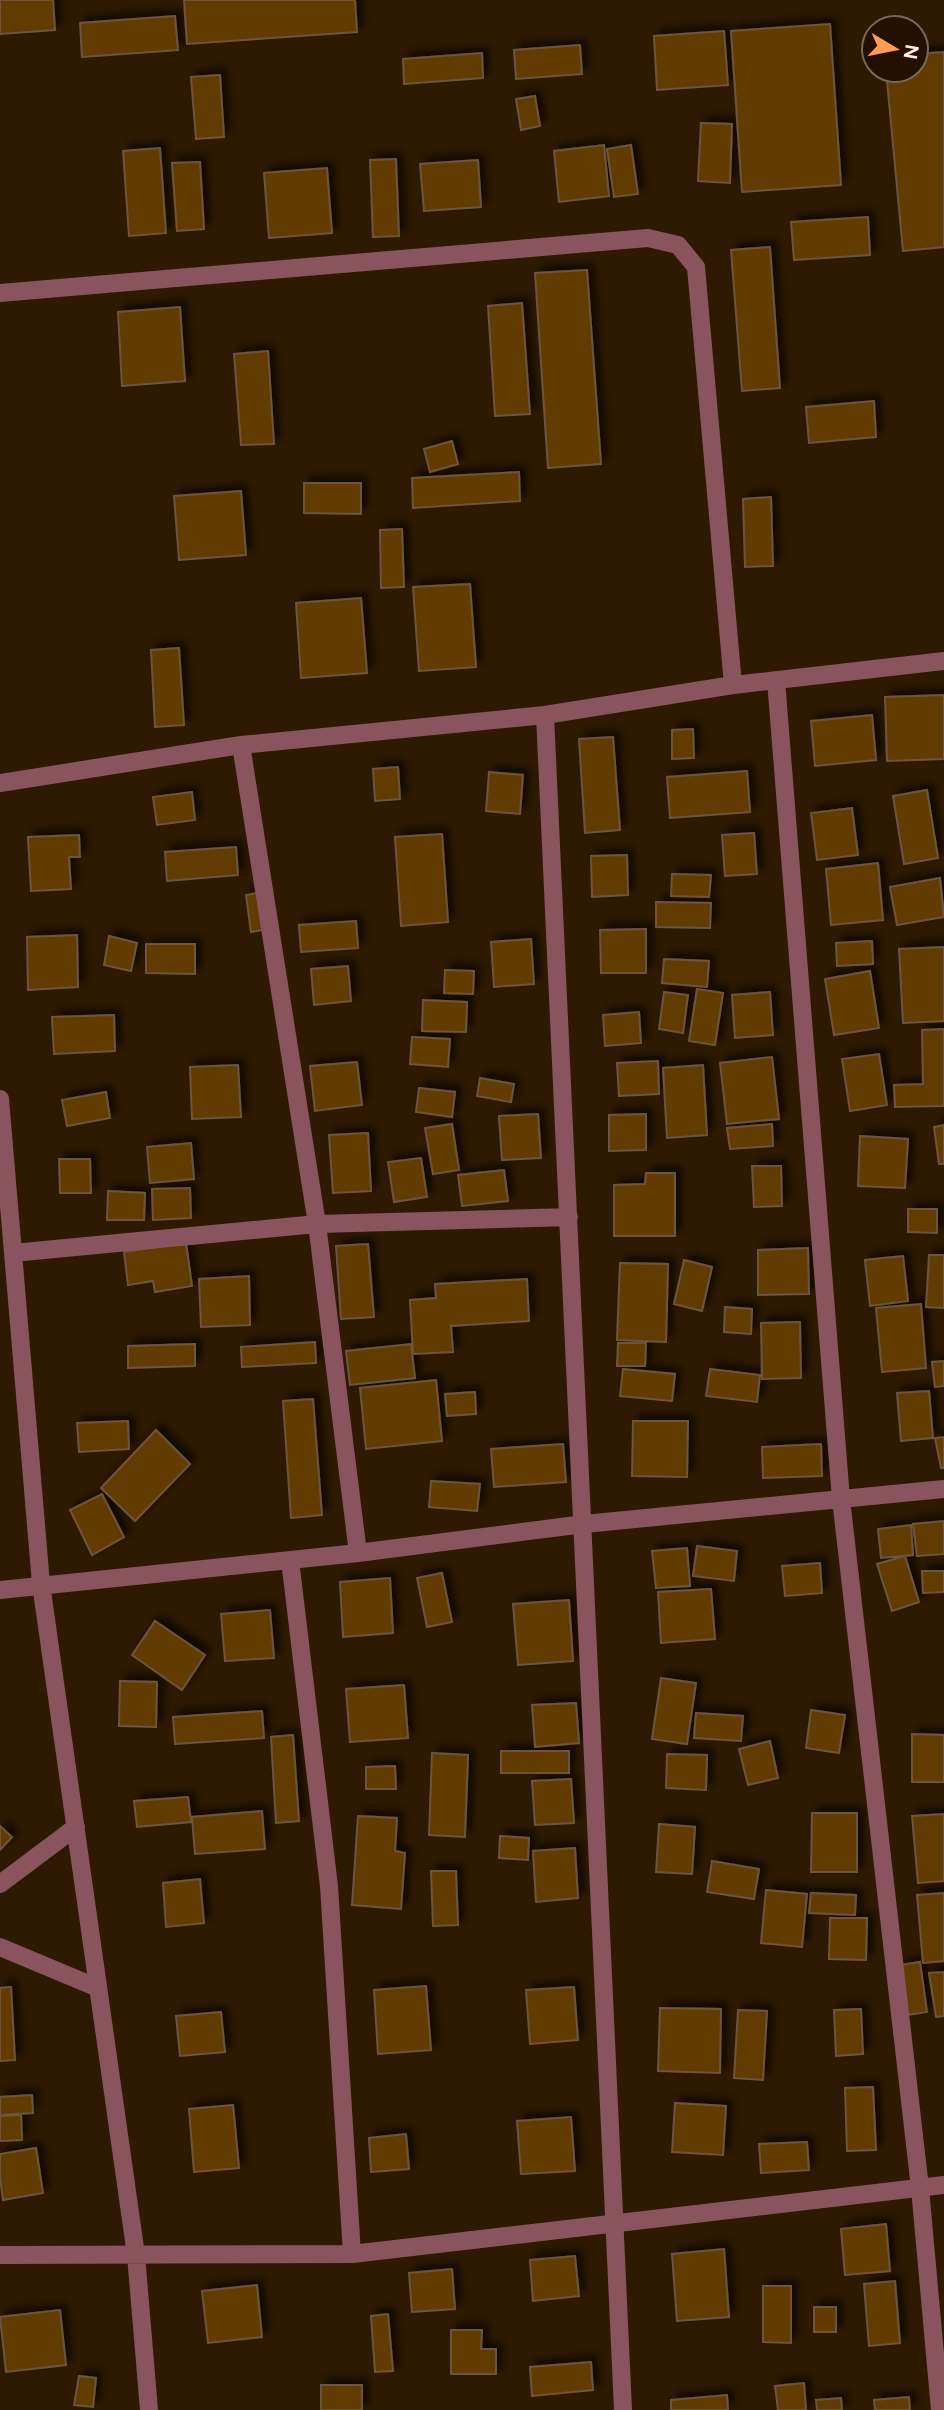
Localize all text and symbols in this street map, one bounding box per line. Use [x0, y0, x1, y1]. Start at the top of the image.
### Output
north arrow [860, 14, 930, 84]
text: N [899, 43, 924, 61]

